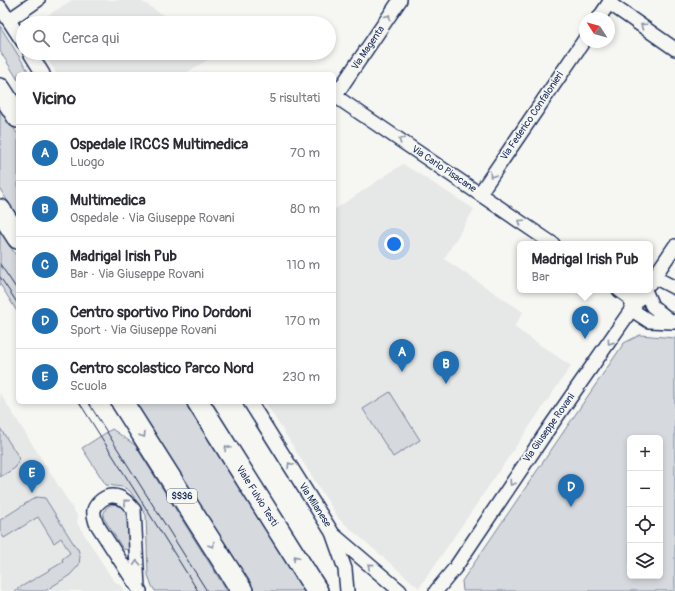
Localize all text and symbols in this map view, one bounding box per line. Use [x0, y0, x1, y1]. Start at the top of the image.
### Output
north arrow [579, 12, 615, 48]
one-way arrow [384, 14, 391, 21]
search box [16, 16, 336, 60]
street label: Via Magenta [349, 23, 387, 72]
one-way arrow [640, 23, 647, 31]
icon: search [30, 27, 52, 49]
text: Cerca qui [62, 29, 119, 48]
street label: Via Federico Confalonieri [498, 69, 566, 162]
text: Vicino [32, 88, 76, 109]
text: 5 risultati [270, 90, 320, 106]
text: Ospedale IRCCS Multimedica [70, 135, 248, 154]
one-way arrow [398, 137, 405, 145]
street label: Via Carlo Pisacane [409, 143, 479, 195]
text: A [41, 145, 49, 161]
text: 70 m [290, 145, 320, 161]
text: Luogo [70, 154, 104, 170]
one-way arrow [489, 171, 497, 178]
text: Multimedica [70, 191, 146, 210]
text: B [41, 201, 49, 217]
text: 80 m [290, 201, 320, 217]
text: Ospedale · Via Giuseppe Rovani [70, 210, 234, 226]
one-way arrow [518, 220, 525, 227]
your location [384, 234, 404, 254]
popup [517, 241, 653, 293]
text: Madrigal Irish Pub [70, 247, 177, 266]
text: Madrigal Irish Pub [532, 250, 638, 269]
text: C [41, 257, 49, 273]
text: 110 m [287, 257, 320, 273]
text: Bar · Via Giuseppe Rovani [70, 266, 204, 282]
text: Bar [532, 269, 550, 285]
text: Centro sportivo Pino Dordoni [70, 303, 251, 322]
pin: C [572, 306, 598, 339]
text: D [41, 313, 49, 329]
text: 170 m [285, 313, 320, 329]
text: Sport · Via Giuseppe Rovani [70, 322, 216, 338]
one-way arrow [608, 337, 615, 344]
pin: A [389, 339, 415, 372]
pin: B [433, 351, 459, 384]
text: Centro scolastico Parco Nord [70, 359, 254, 378]
text: E [42, 369, 48, 385]
text: 230 m [283, 369, 320, 385]
text: Scuola [70, 378, 107, 394]
street label: Via Giuseppe Rovani [521, 391, 577, 465]
one-way arrow [138, 431, 146, 438]
map controls [627, 435, 663, 579]
button: + [627, 435, 663, 471]
one-way arrow [224, 445, 232, 452]
pin: E [19, 460, 45, 493]
one-way arrow [287, 462, 294, 469]
street label: Viale Fulvio Testi [234, 463, 281, 529]
button: − [627, 471, 663, 507]
pin: D [558, 474, 584, 507]
one-way arrow [509, 479, 517, 486]
street label: Via Milanese [296, 481, 334, 529]
road number: SS36 [167, 489, 197, 503]
one-way arrow [123, 500, 131, 507]
button: locate [627, 507, 663, 543]
one-way arrow [208, 541, 215, 548]
button: layers [627, 543, 663, 579]
one-way arrow [294, 555, 301, 562]
one-way arrow [133, 560, 142, 566]
one-way arrow [368, 563, 375, 570]

